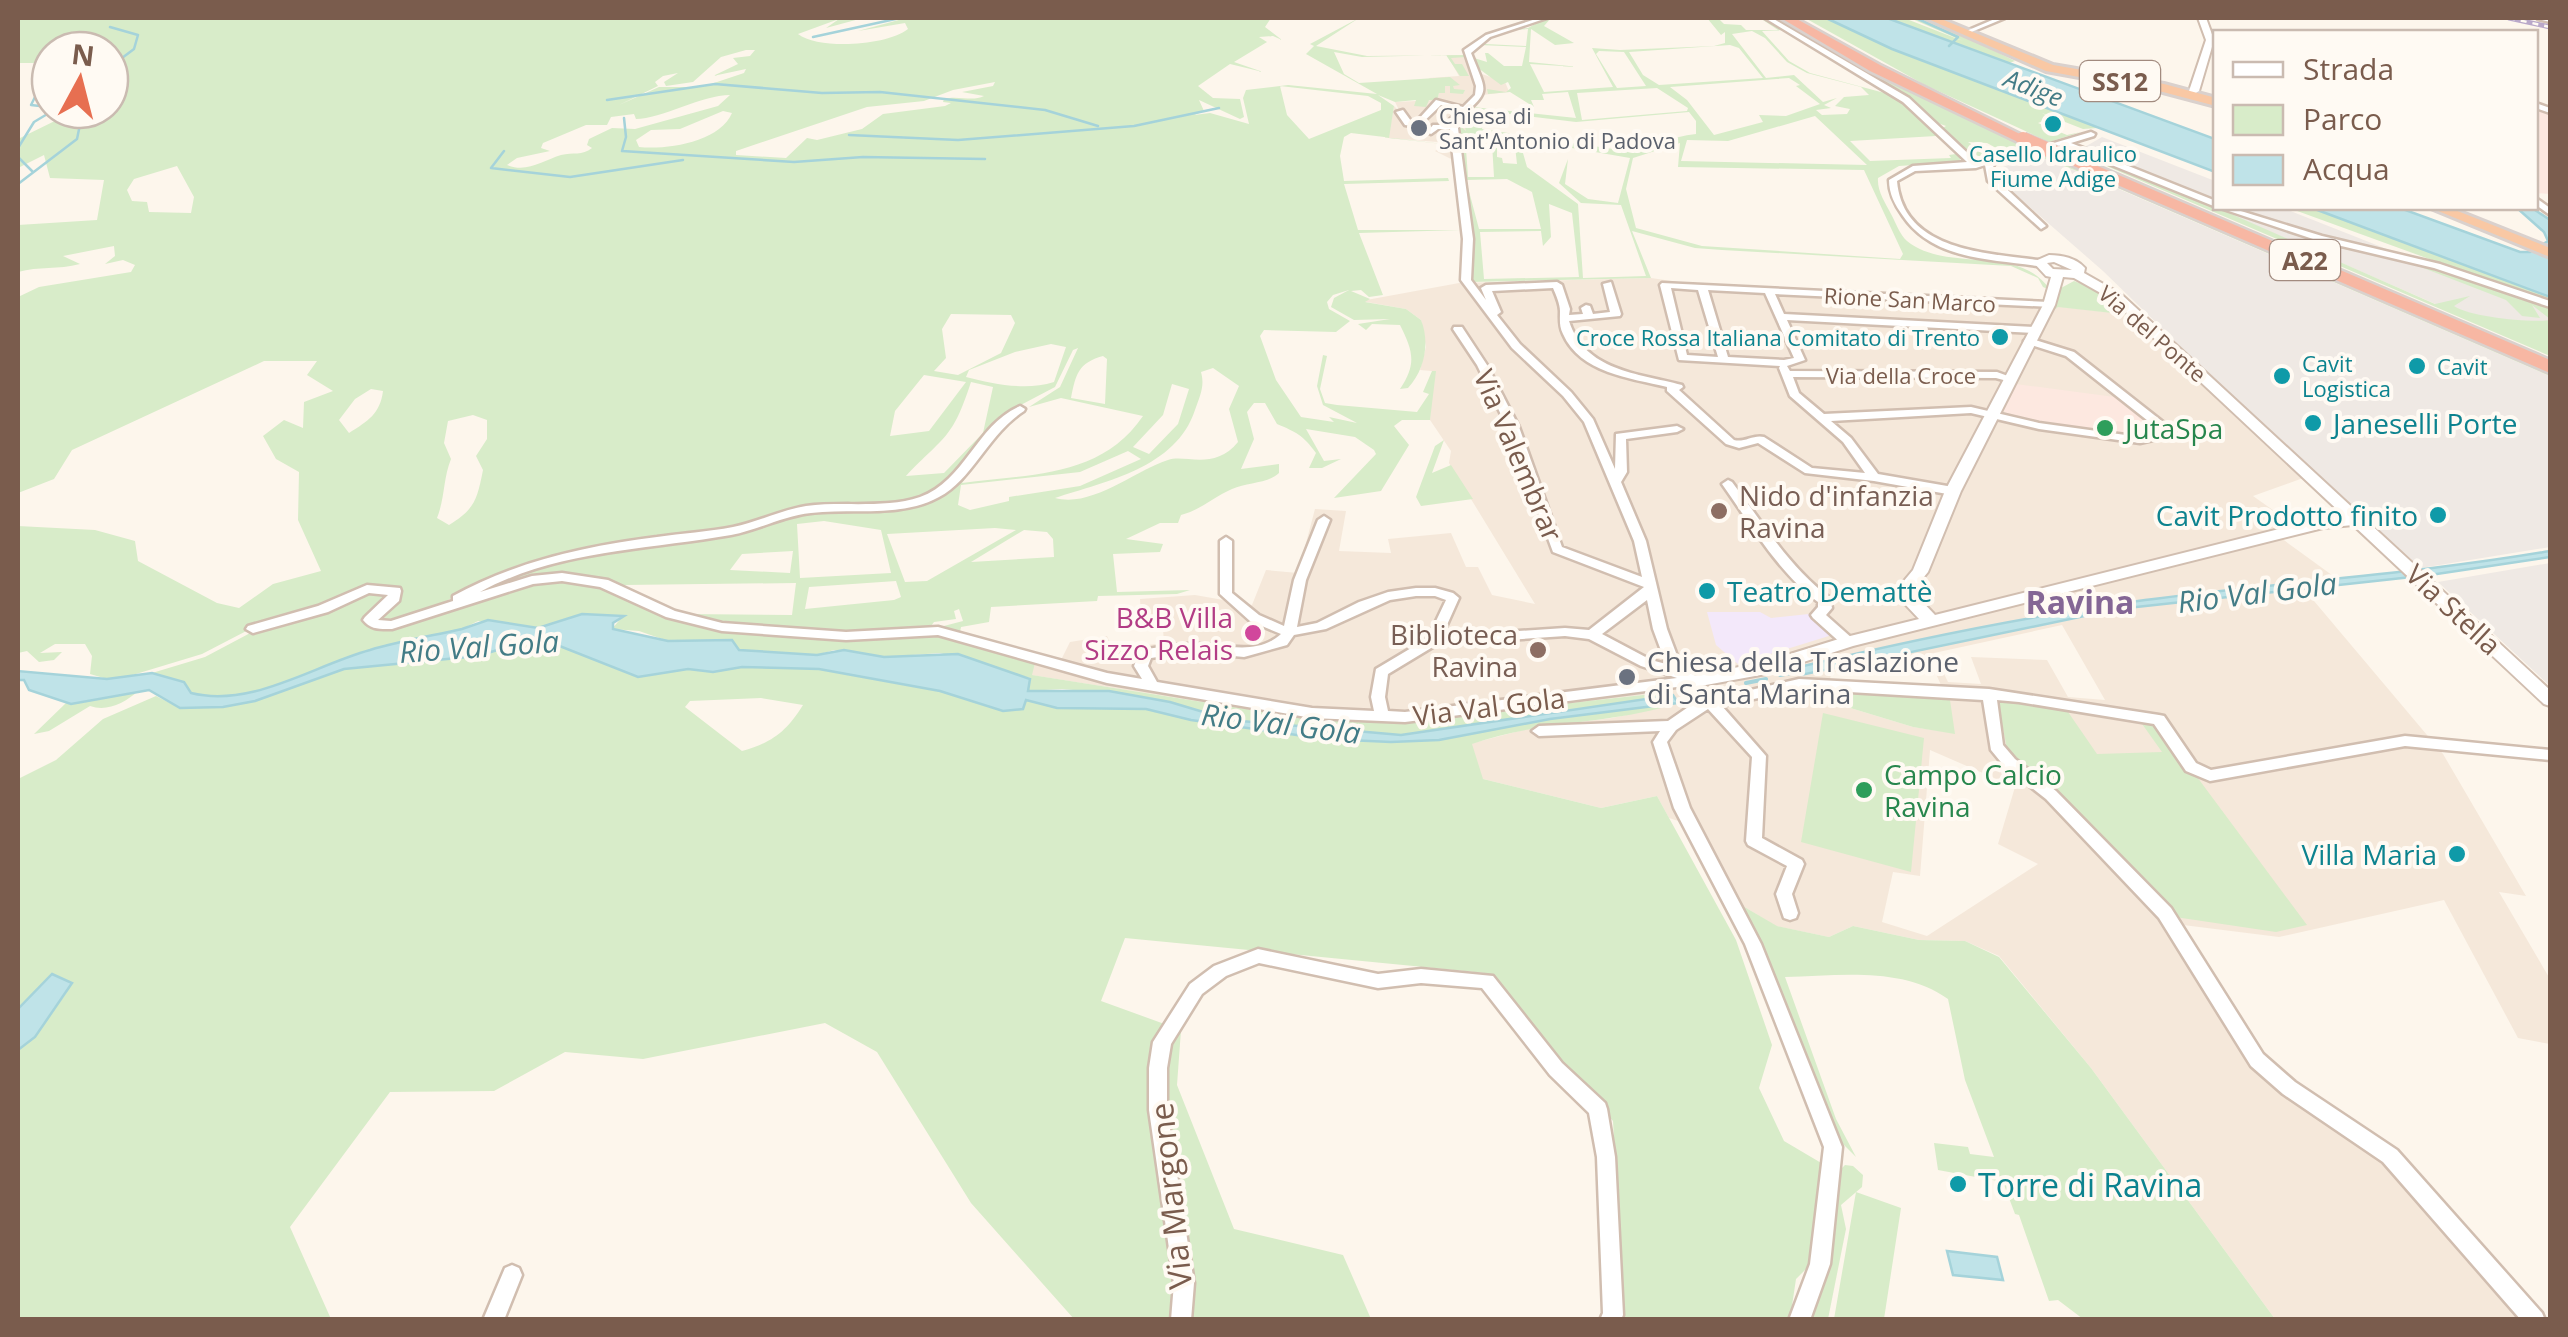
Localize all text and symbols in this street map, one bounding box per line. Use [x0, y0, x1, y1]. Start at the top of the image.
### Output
north arrow [30, 30, 130, 130]
legend [2213, 30, 2538, 210]
text: N [70, 34, 97, 74]
text: Strada [2303, 48, 2394, 89]
water label: Adige [1998, 60, 2068, 114]
road number: SS12 [2080, 61, 2160, 101]
text: Parco [2303, 98, 2382, 139]
place label: Chiesa di Sant'Antonio di Padova [1439, 100, 1676, 155]
marker: Casello Idraulico Fiume Adige [2042, 113, 2064, 135]
marker: Chiesa di Sant'Antonio di Padova [1408, 117, 1430, 139]
place label: Casello Idraulico Fiume Adige [1969, 138, 2137, 193]
text: Acqua [2303, 148, 2390, 189]
road number: A22 [2270, 240, 2340, 280]
street label: Via del Ponte [2093, 278, 2213, 388]
street label: Rione San Marco [1823, 280, 1997, 318]
place label: Croce Rossa Italiana Comitato di Trento [1576, 322, 1980, 352]
marker: Croce Rossa Italiana Comitato di Trento [1989, 326, 2011, 348]
place label: Cavit Logistica [2302, 348, 2391, 403]
place label: Cavit [2437, 351, 2488, 381]
marker: Cavit [2406, 355, 2428, 377]
street label: Via della Croce [1826, 360, 1976, 390]
street label: Via Valembrar [1466, 363, 1572, 547]
marker: Cavit Logistica [2271, 365, 2293, 387]
place label: Janeselli Porte [2330, 404, 2517, 442]
place label: JutaSpa [2122, 409, 2223, 447]
marker: Janeselli Porte [2302, 412, 2324, 434]
marker: JutaSpa [2094, 417, 2116, 439]
place label: Nido d'infanzia Ravina [1739, 476, 1934, 546]
place label: Cavit Prodotto finito [2156, 496, 2418, 534]
marker: Nido d'infanzia Ravina [1708, 500, 1730, 522]
marker: Cavit Prodotto finito [2427, 504, 2449, 526]
street label: Via Stella [2398, 555, 2510, 663]
water label: Rio Val Gola [2175, 562, 2339, 622]
place label: Teatro Demattè [1727, 572, 1932, 610]
marker: Teatro Demattè [1696, 580, 1718, 602]
district label: Ravina [2026, 580, 2134, 623]
place label: B&B Villa Sizzo Relais [1084, 598, 1233, 668]
place label: Biblioteca Ravina [1390, 615, 1518, 685]
water label: Rio Val Gola [398, 620, 560, 672]
marker: B&B Villa Sizzo Relais [1242, 622, 1264, 644]
marker: Biblioteca Ravina [1527, 639, 1549, 661]
place label: Chiesa della Traslazione di Santa Marina [1647, 642, 1959, 712]
marker: Chiesa della Traslazione di Santa Marina [1616, 666, 1638, 688]
street label: Via Val Gola [1411, 678, 1567, 734]
water label: Rio Val Gola [1199, 693, 1363, 753]
place label: Campo Calcio Ravina [1884, 755, 2062, 825]
marker: Campo Calcio Ravina [1853, 779, 1875, 801]
place label: Villa Maria [2301, 835, 2437, 873]
marker: Villa Maria [2446, 843, 2468, 865]
street label: Via Margone [1139, 1101, 1201, 1291]
place label: Torre di Ravina [1978, 1163, 2202, 1206]
marker: Torre di Ravina [1947, 1173, 1969, 1195]

